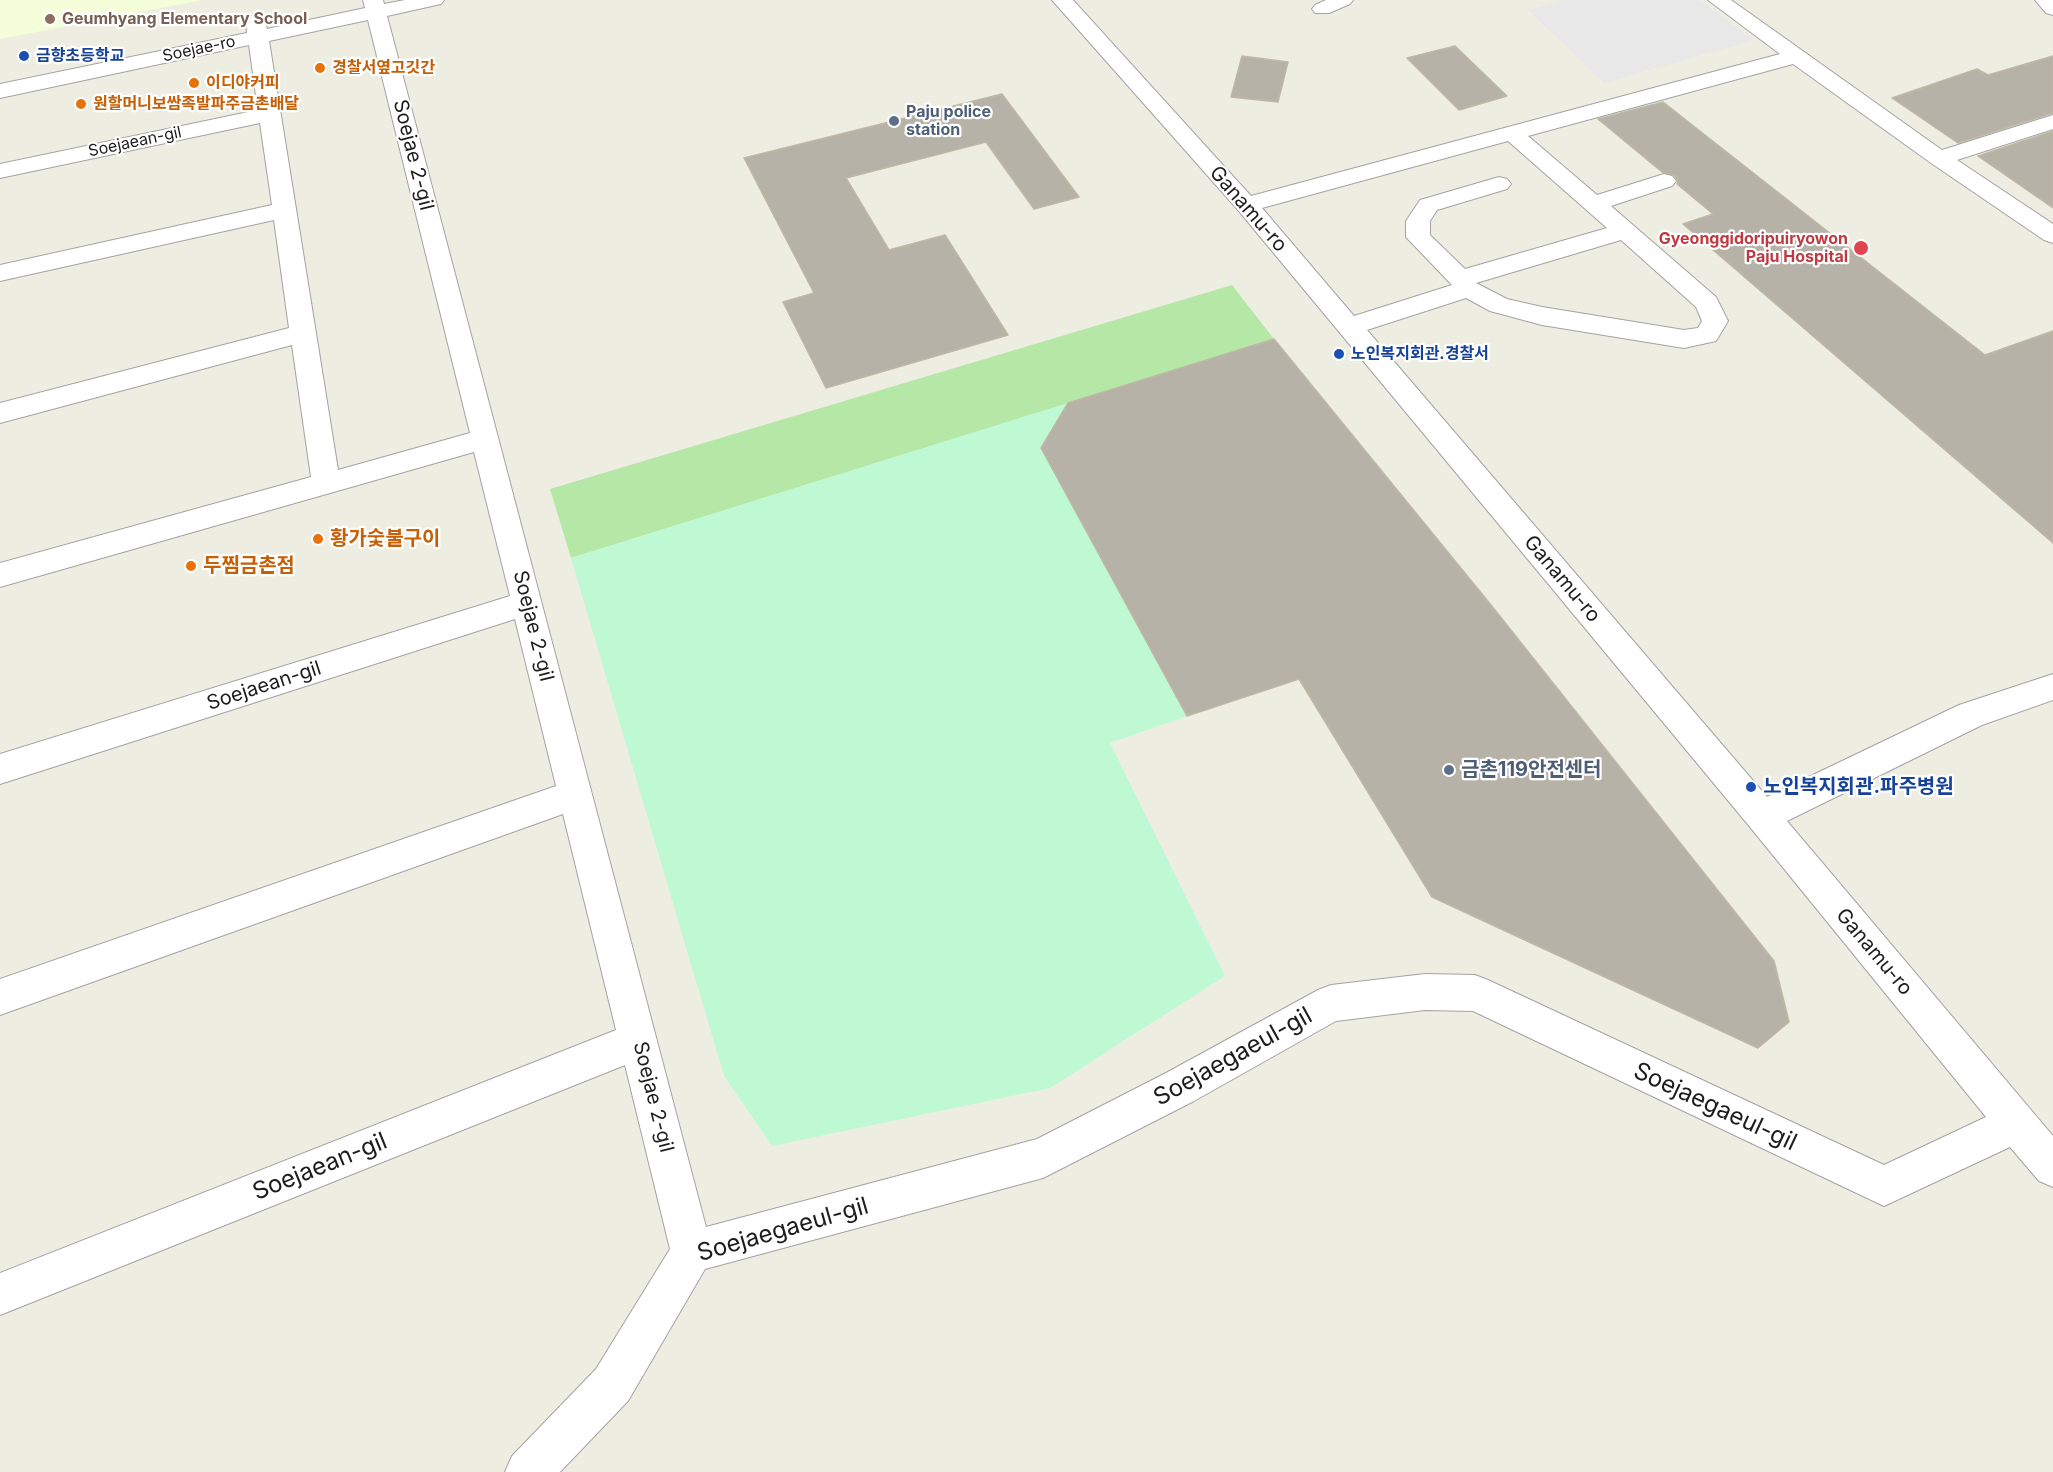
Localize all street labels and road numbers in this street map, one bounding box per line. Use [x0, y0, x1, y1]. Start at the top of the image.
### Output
street label: Soejae-ro [161, 32, 237, 66]
street label: Soejae 2-gil [388, 97, 438, 213]
street label: Soejaean-gil [87, 123, 183, 161]
street label: Ganamu-ro [1204, 161, 1292, 257]
street label: Ganamu-ro [1519, 531, 1605, 627]
street label: Soejae 2-gil [508, 568, 558, 684]
street label: Soejaean-gil [204, 656, 324, 716]
street label: Ganamu-ro [1831, 904, 1917, 1000]
street label: Soejaegaeul-gil [1149, 1002, 1317, 1112]
street label: Soejae 2-gil [628, 1039, 678, 1155]
street label: Soejaegaeul-gil [1629, 1057, 1801, 1157]
street label: Soejaean-gil [249, 1127, 391, 1207]
street label: Soejaegaeul-gil [694, 1192, 872, 1268]

